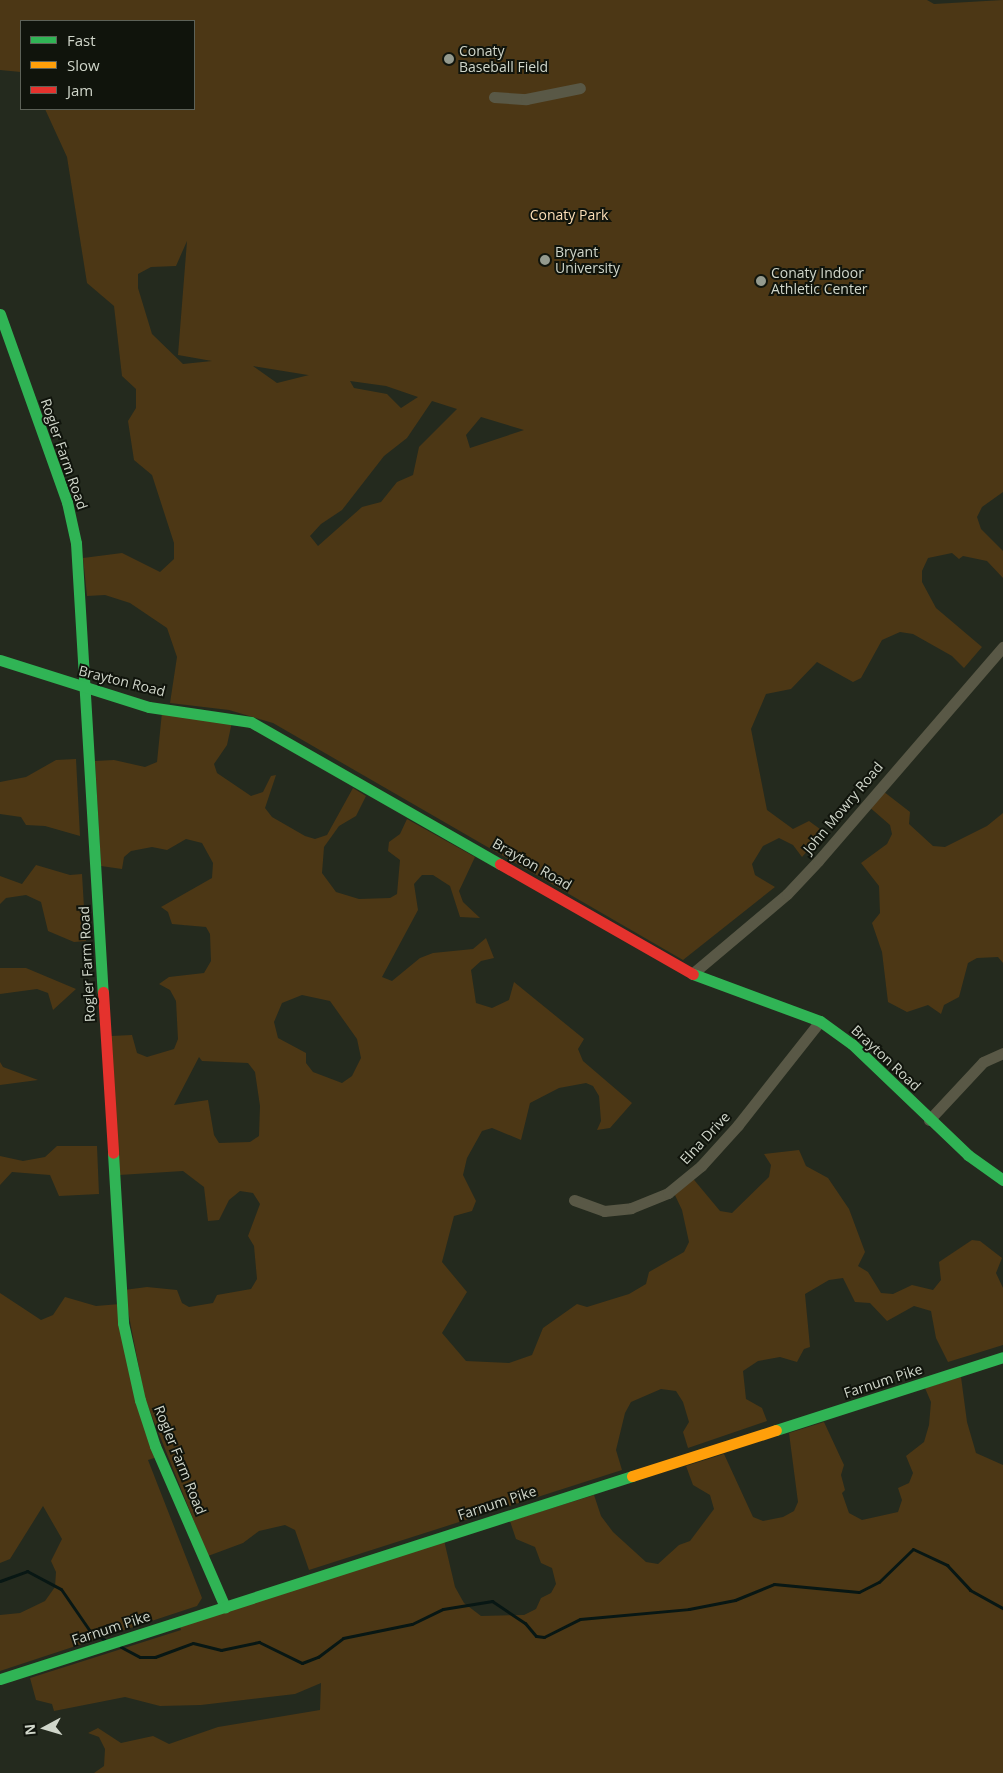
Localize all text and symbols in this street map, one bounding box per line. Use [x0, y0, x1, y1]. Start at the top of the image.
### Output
legend [20, 20, 195, 110]
text: Fast [67, 30, 96, 50]
place label: Conaty Baseball Field [459, 43, 548, 75]
marker: Conaty Baseball Field [443, 53, 455, 65]
text: Slow [67, 55, 100, 75]
text: Jam [67, 80, 93, 100]
park label: Conaty Park [530, 207, 608, 223]
place label: Bryant University [555, 244, 620, 276]
marker: Bryant University [539, 254, 551, 266]
place label: Conaty Indoor Athletic Center [771, 265, 868, 298]
marker: Conaty Indoor Athletic Center [755, 275, 767, 287]
street label: Rogler Farm Road [37, 396, 91, 512]
street label: Brayton Road [77, 662, 167, 700]
street label: John Mowry Road [800, 759, 886, 857]
street label: Brayton Road [489, 835, 575, 893]
street label: Rogler Farm Road [76, 906, 98, 1022]
street label: Brayton Road [848, 1022, 924, 1094]
street label: Elna Drive [676, 1108, 734, 1168]
street label: Farnum Pike [842, 1360, 924, 1402]
street label: Rogler Farm Road [150, 1403, 210, 1517]
street label: Farnum Pike [456, 1482, 538, 1524]
street label: Farnum Pike [70, 1607, 152, 1649]
north arrow [20, 1703, 70, 1753]
text: N [20, 1723, 40, 1736]

